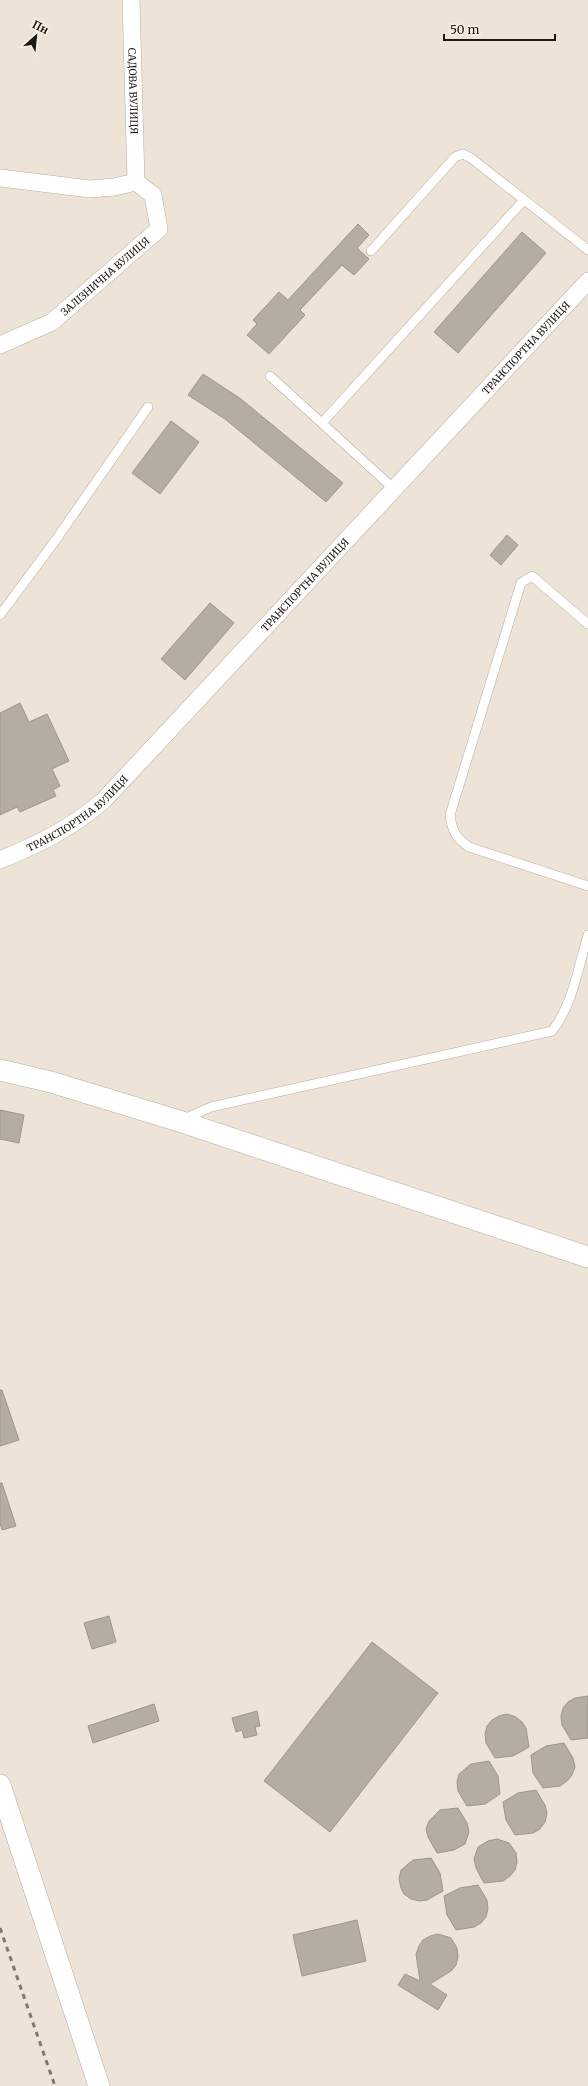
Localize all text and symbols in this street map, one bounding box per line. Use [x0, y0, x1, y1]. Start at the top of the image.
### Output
north arrow [16, 16, 56, 56]
scale bar [444, 16, 555, 42]
text: Пн [30, 17, 51, 37]
text: 50 m [450, 22, 479, 37]
street label: САДОВА ВУЛИЦЯ [126, 47, 141, 135]
street label: ЗАЛІЗНИЧНА ВУЛИЦЯ [58, 234, 152, 318]
street label: ТРАНСПОРТНА ВУЛИЦЯ [479, 298, 572, 397]
street label: ТРАНСПОРТНА ВУЛИЦЯ [258, 535, 351, 634]
street label: ТРАНСПОРТНА ВУЛИЦЯ [24, 772, 130, 854]

